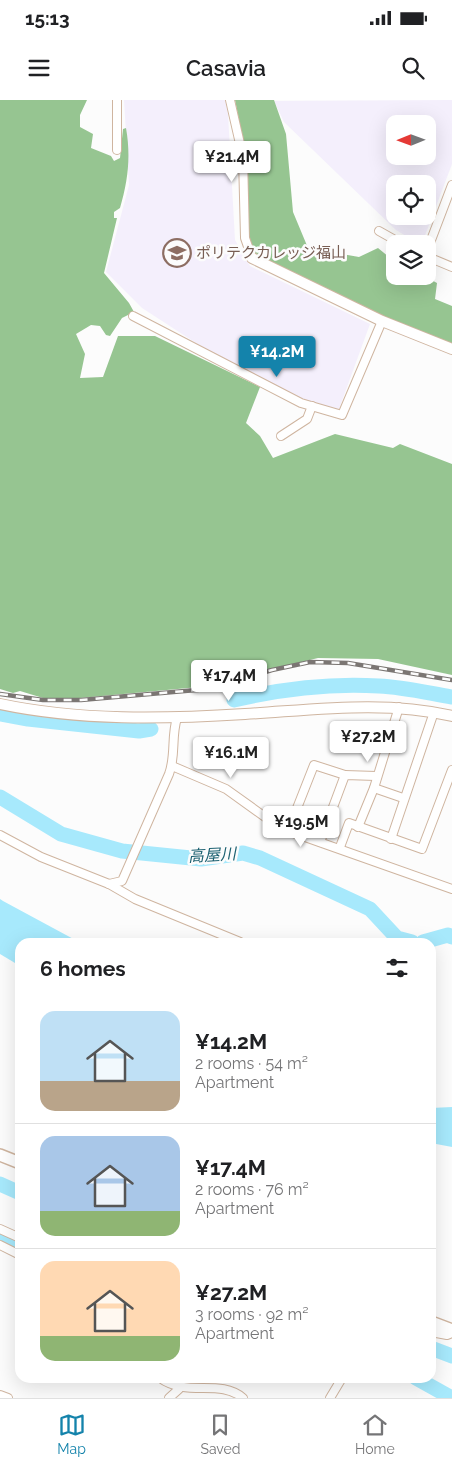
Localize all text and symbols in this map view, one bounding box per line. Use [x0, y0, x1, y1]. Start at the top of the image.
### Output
text: 15:13 [25, 7, 70, 29]
icon: menu [25, 54, 53, 82]
icon: search [399, 54, 427, 82]
text: Casavia [186, 55, 266, 81]
north arrow [386, 115, 436, 165]
map controls [386, 115, 436, 285]
pin: ¥21.4M [191, 141, 273, 183]
text: ¥21.4M [205, 147, 259, 166]
button: locate [386, 175, 436, 225]
button: layers [386, 235, 436, 285]
school or university icon: ポリテクカレッジ福山 [162, 238, 192, 268]
place label: ポリテクカレッジ福山 [196, 244, 346, 262]
pin: ¥14.2M [236, 336, 318, 378]
text: ¥14.2M [250, 342, 304, 361]
pin: ¥17.4M [188, 660, 270, 702]
text: ¥17.4M [202, 666, 256, 685]
pin: ¥27.2M [327, 720, 409, 763]
text: ¥27.2M [341, 727, 395, 746]
pin: ¥16.1M [190, 736, 272, 779]
text: ¥16.1M [204, 743, 258, 762]
pin: ¥19.5M [260, 806, 342, 848]
text: ¥19.5M [273, 812, 329, 831]
water label: 高屋川 [188, 844, 238, 866]
icon: filters [383, 954, 411, 982]
text: 6 homes [40, 956, 126, 981]
text: ¥14.2M [195, 1029, 267, 1054]
icon: home [80, 1031, 140, 1091]
text: 2 rooms · 54 m² [195, 1054, 308, 1073]
text: Apartment [195, 1073, 274, 1092]
text: ¥17.4M [195, 1155, 266, 1180]
icon: home [80, 1156, 140, 1216]
text: 2 rooms · 76 m² [195, 1180, 309, 1199]
text: Apartment [195, 1199, 274, 1218]
text: ¥27.2M [195, 1280, 267, 1305]
icon: home [80, 1281, 140, 1341]
text: 3 rooms · 92 m² [195, 1305, 308, 1324]
text: Apartment [195, 1324, 274, 1343]
tab: Map [57, 1411, 86, 1457]
tab: Saved [200, 1411, 240, 1457]
tab: Home [355, 1411, 395, 1457]

